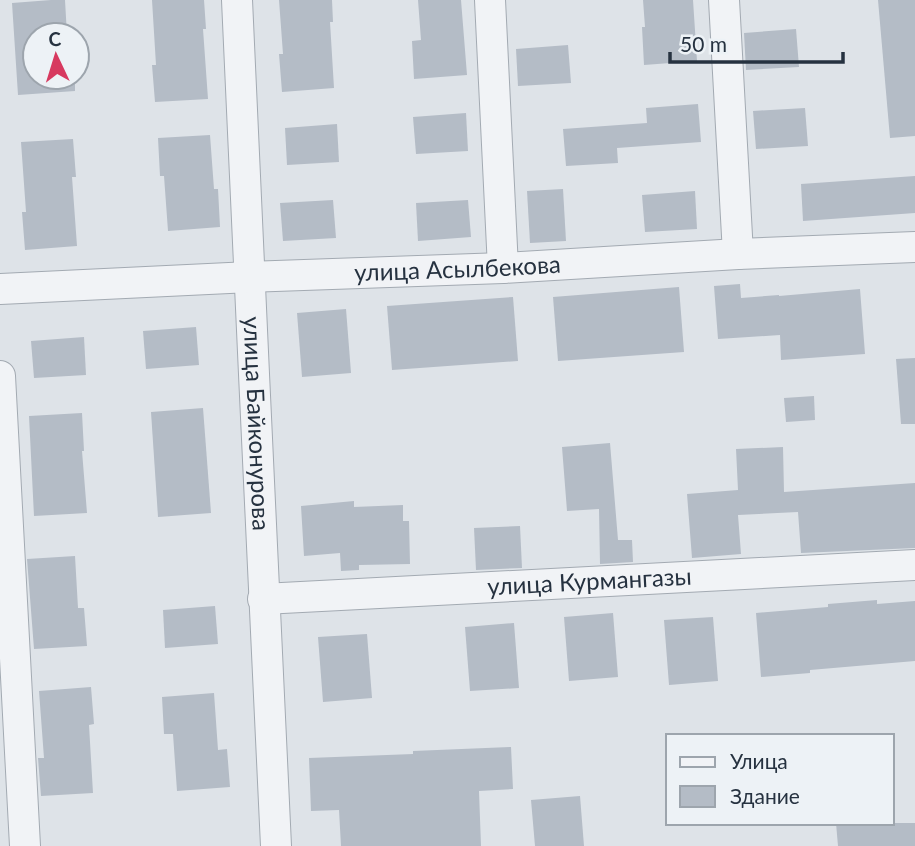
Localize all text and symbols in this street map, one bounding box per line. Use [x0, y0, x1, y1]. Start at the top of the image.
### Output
north arrow [21, 21, 91, 91]
scale bar [670, 21, 843, 65]
text: С [48, 27, 62, 50]
text: 50 m [680, 31, 727, 56]
street label: улица Асылбекова [354, 249, 562, 286]
street label: улица Байконурова [239, 316, 277, 531]
street label: улица Курмангазы [487, 561, 692, 600]
legend [666, 734, 894, 825]
text: Улица [730, 748, 788, 773]
text: Здание [730, 783, 800, 808]

